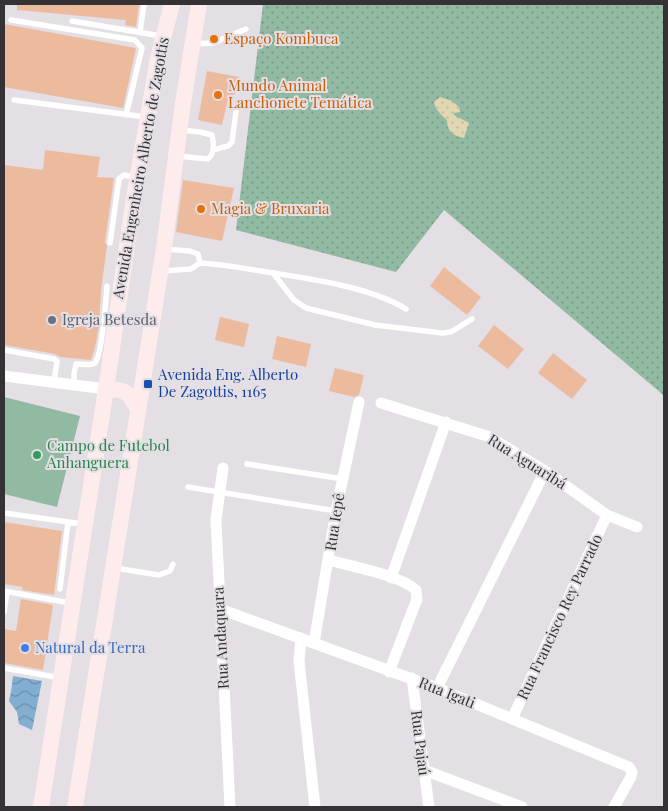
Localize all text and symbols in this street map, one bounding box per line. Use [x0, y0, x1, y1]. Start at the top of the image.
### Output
place label: Espaço Kombuca [224, 28, 339, 48]
marker: Espaço Kombuca [208, 33, 220, 45]
street label: Avenida Engenheiro Alberto de Zagottis [107, 35, 173, 301]
place label: Mundo Animal Lanchonete Temática [228, 75, 372, 112]
marker: Mundo Animal Lanchonete Temática [212, 89, 224, 101]
place label: Magia & Bruxaria [211, 198, 330, 218]
marker: Magia & Bruxaria [195, 203, 207, 215]
place label: Igreja Betesda [62, 309, 157, 329]
marker: Igreja Betesda [46, 314, 58, 326]
place label: Avenida Eng. Alberto De Zagottis, 1165 [157, 364, 298, 401]
marker: Avenida Eng. Alberto De Zagottis, 1165 [142, 378, 154, 390]
street label: Rua Aguaribá [484, 429, 571, 494]
place label: Campo de Futebol Anhanguera [46, 435, 170, 472]
marker: Campo de Futebol Anhanguera [31, 449, 43, 461]
street label: Rua Iepê [320, 492, 348, 552]
street label: Rua Francisco Rey Parrado [512, 530, 606, 703]
street label: Rua Andaquara [207, 586, 233, 690]
place label: Natural da Terra [35, 637, 146, 657]
marker: Natural da Terra [19, 642, 31, 654]
street label: Rua Igati [416, 672, 479, 713]
street label: Rua Pajaú [407, 709, 435, 777]

